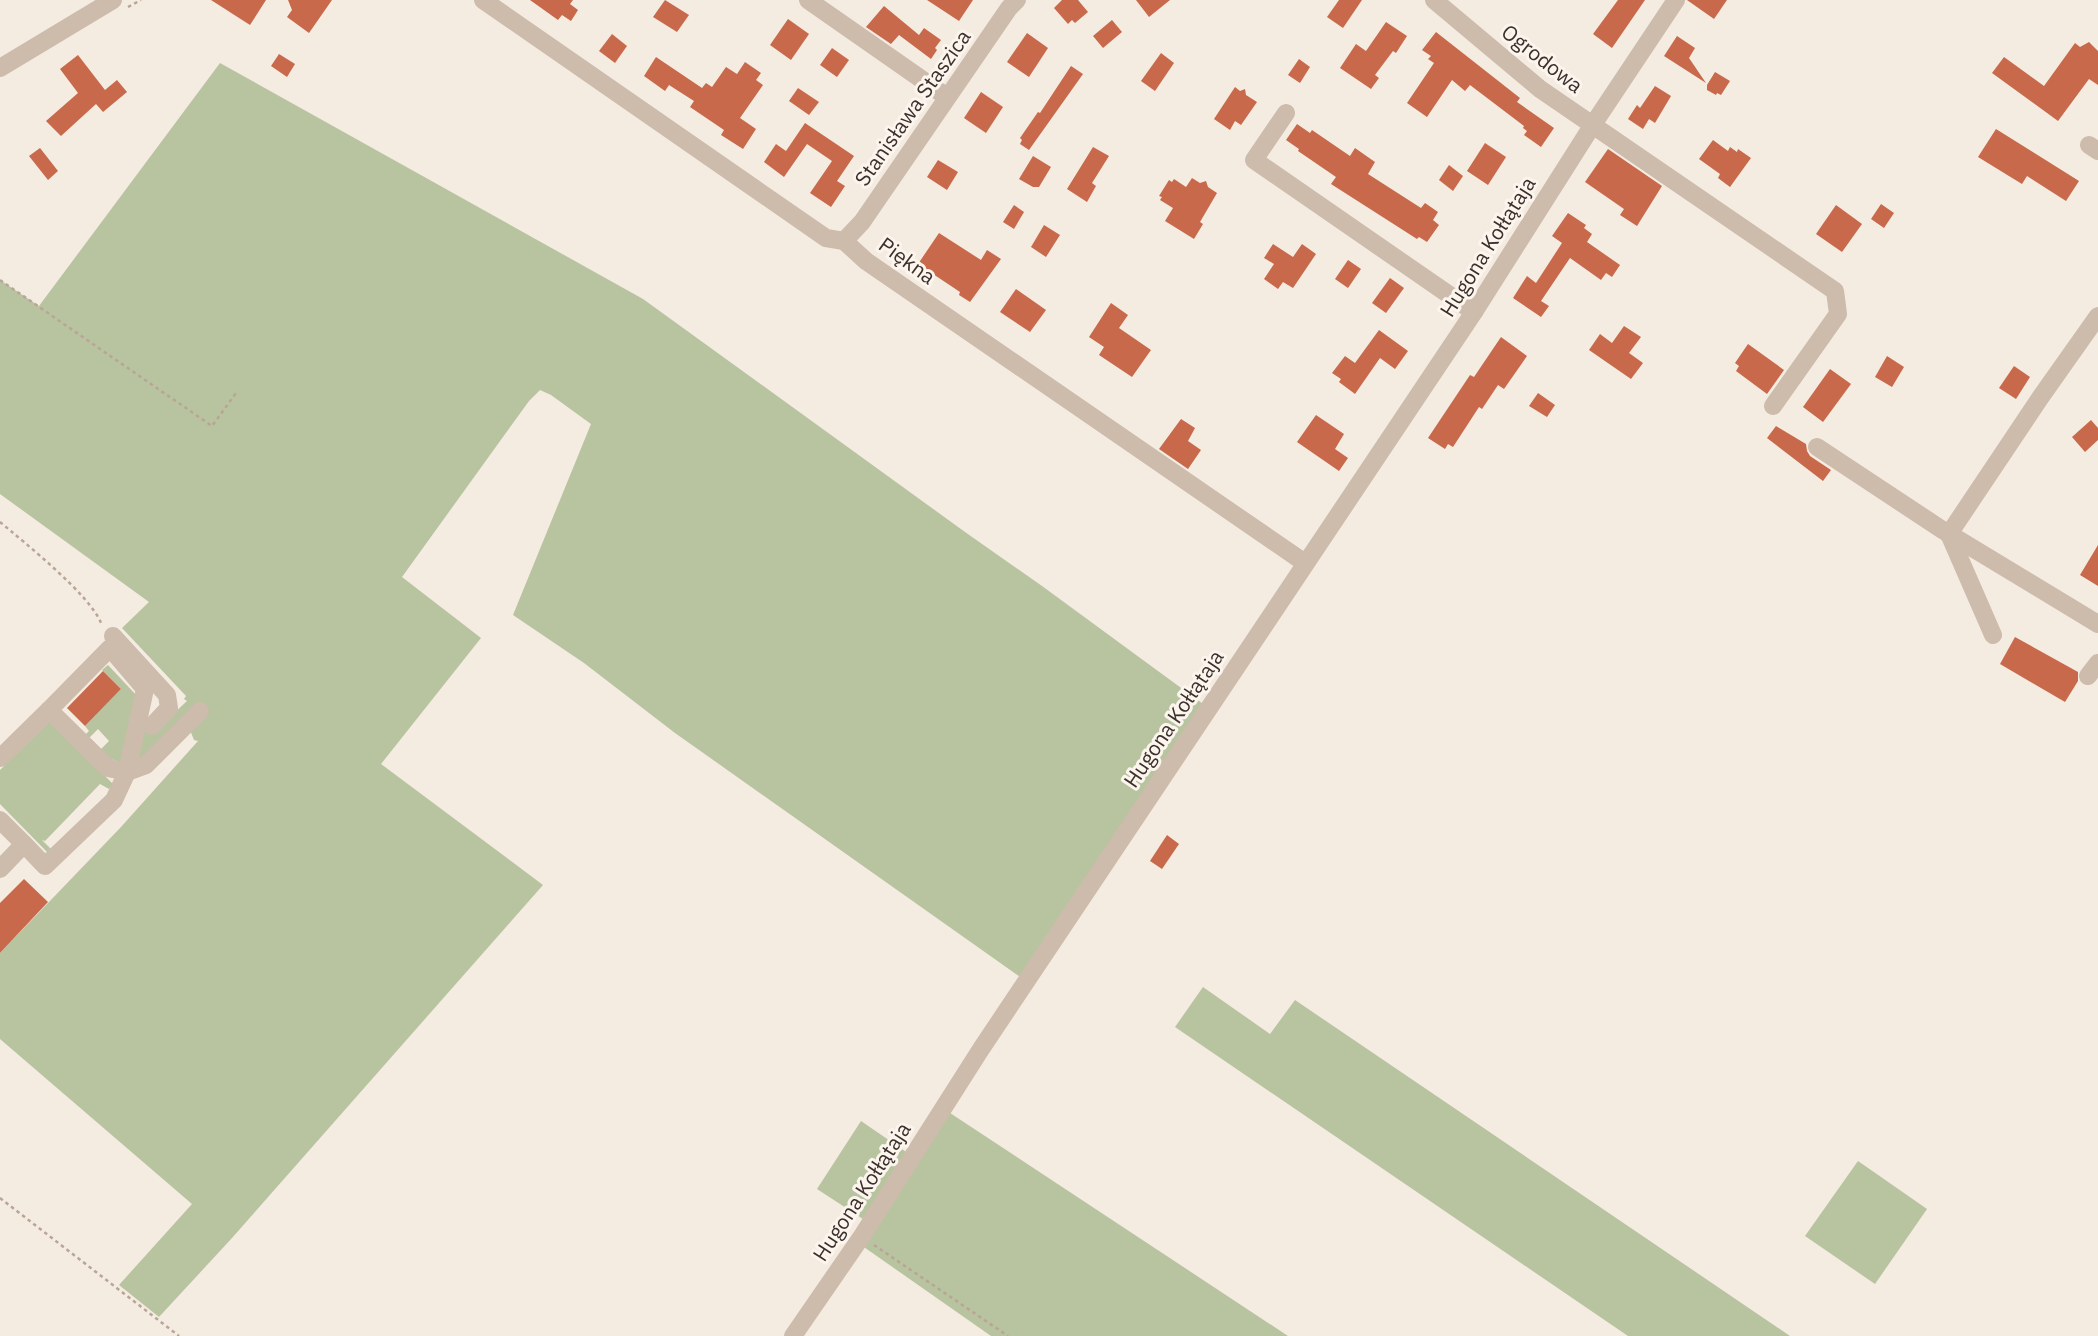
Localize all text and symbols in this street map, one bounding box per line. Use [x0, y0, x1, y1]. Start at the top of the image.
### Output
street label: Ogrodowa [1496, 18, 1589, 99]
street label: Stanisława Staszica [848, 24, 977, 191]
street label: Hugona Kołłątaja [1433, 171, 1541, 322]
street label: Piękna [874, 230, 942, 290]
street label: Hugona Kołłątaja [1117, 644, 1230, 793]
street label: Hugona Kołłątaja [806, 1117, 917, 1266]

